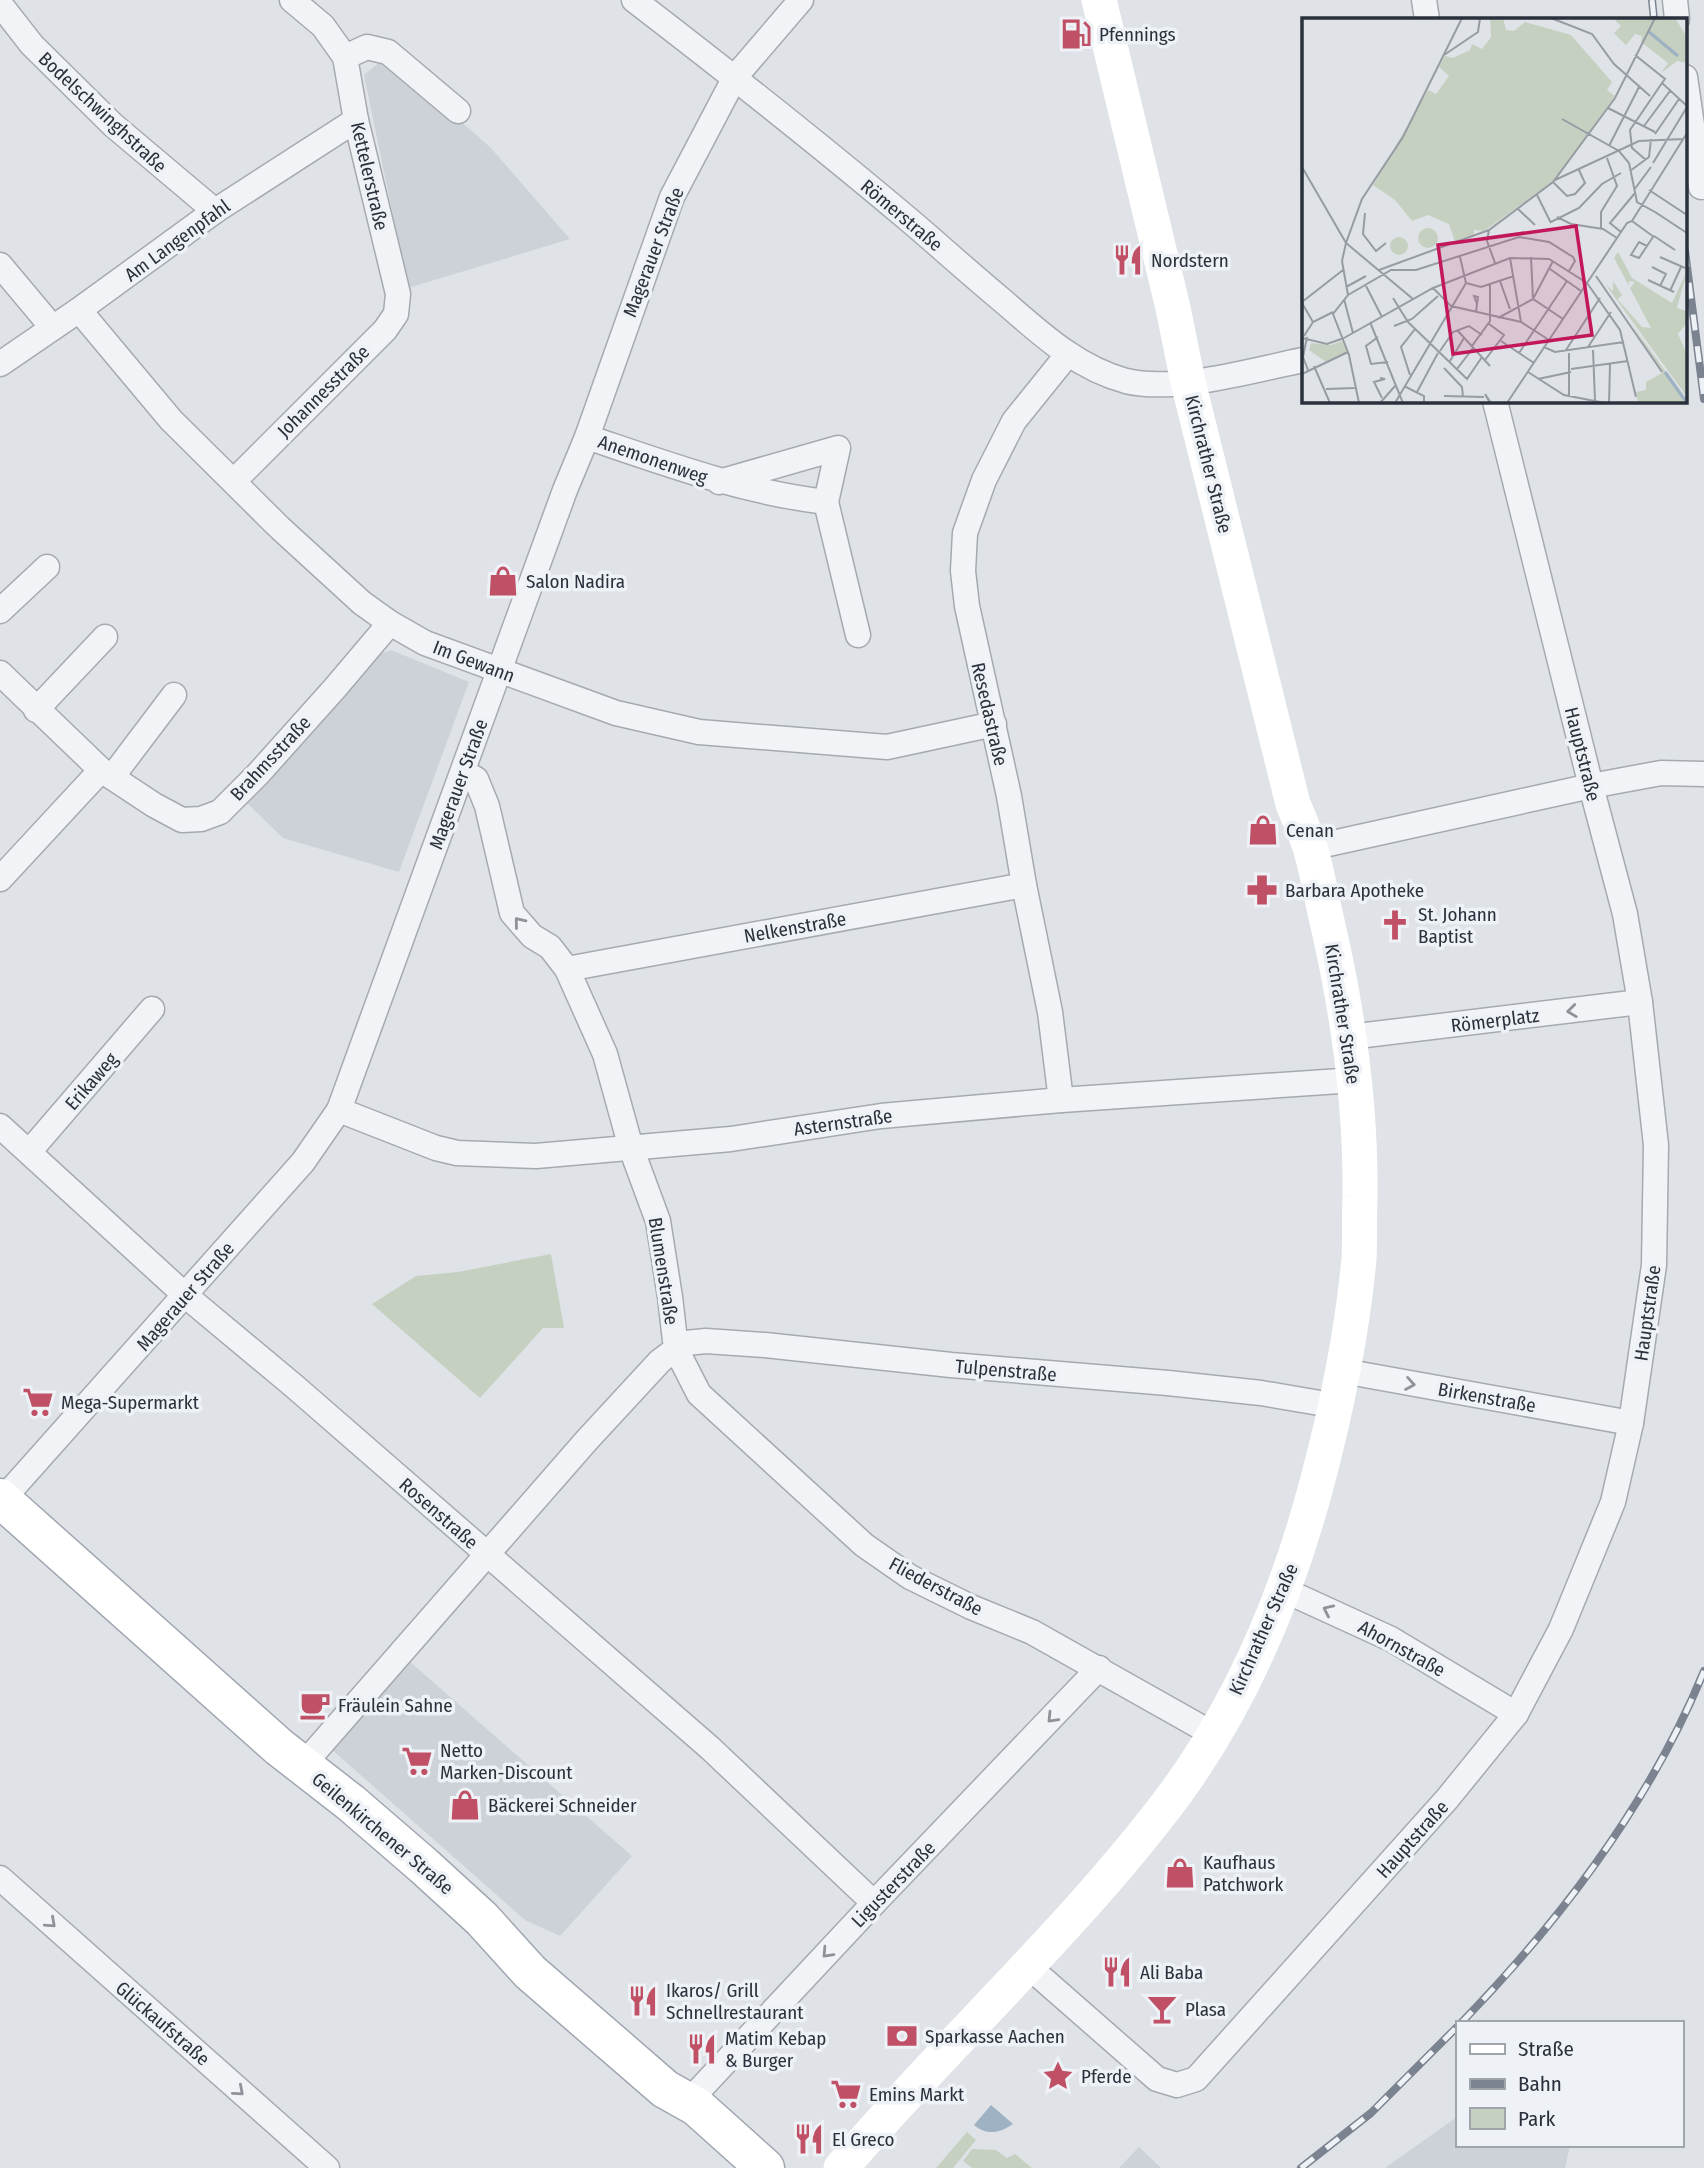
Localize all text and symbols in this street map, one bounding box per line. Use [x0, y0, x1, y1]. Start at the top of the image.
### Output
fuel station icon: Pfennings [1059, 17, 1093, 51]
inset map [1302, 18, 1686, 402]
place label: Pfennings [1099, 23, 1176, 46]
street label: Bodelschwinghstraße [34, 47, 171, 178]
street label: Kettelerstraße [346, 120, 393, 233]
street label: Römerstraße [856, 175, 947, 256]
street label: Magerauer Straße [618, 184, 689, 320]
street label: Am Langenpfahl [120, 194, 234, 286]
restaurant icon: Nordstern [1111, 243, 1145, 277]
place label: Nordstern [1151, 249, 1229, 272]
street label: Johannesstraße [272, 340, 374, 442]
street label: Kirchrather Straße [1180, 393, 1237, 536]
street label: Anemonenweg [595, 430, 711, 489]
shop icon: Salon Nadira [486, 564, 520, 598]
place label: Salon Nadira [526, 570, 625, 593]
street label: Im Gewann [430, 635, 518, 688]
street label: Resedastraße [966, 660, 1013, 768]
street label: Hauptstraße [1560, 705, 1605, 804]
street label: Brahmsstraße [225, 711, 315, 806]
street label: Magerauer Straße [424, 716, 493, 852]
shop icon: Cenan [1246, 813, 1280, 847]
place label: Cenan [1286, 819, 1334, 842]
pharmacy icon: Barbara Apotheke [1245, 873, 1279, 907]
place label: Barbara Apotheke [1285, 879, 1424, 902]
place label: St. Johann Baptist [1418, 903, 1497, 948]
street label: Nelkenstraße [742, 907, 848, 948]
church icon: St. Johann Baptist [1378, 908, 1412, 942]
one-way arrow [515, 917, 527, 930]
street label: Kirchrather Straße [1320, 942, 1365, 1086]
one-way arrow [1566, 1003, 1578, 1018]
street label: Römerplatz [1450, 1004, 1541, 1037]
street label: Erikaweg [60, 1048, 123, 1115]
street label: Asternstraße [792, 1104, 894, 1141]
street label: Blumenstraße [644, 1216, 683, 1327]
street label: Magerauer Straße [132, 1237, 239, 1356]
street label: Hauptstraße [1629, 1264, 1666, 1362]
street label: Tulpenstraße [954, 1355, 1058, 1386]
one-way arrow [1404, 1375, 1416, 1390]
street label: Birkenstraße [1436, 1378, 1538, 1417]
supermarket icon: Mega-Supermarkt [21, 1385, 55, 1419]
place label: Mega-Supermarkt [61, 1391, 200, 1414]
street label: Rosenstraße [395, 1473, 483, 1554]
street label: Fliederstraße [885, 1552, 986, 1621]
street label: Kirchrather Straße [1224, 1560, 1303, 1699]
one-way arrow [1323, 1604, 1335, 1618]
street label: Ahornstraße [1354, 1615, 1449, 1682]
cafe icon: Fräulein Sahne [298, 1688, 332, 1722]
place label: Fräulein Sahne [338, 1694, 453, 1717]
one-way arrow [1047, 1710, 1060, 1723]
place label: Netto Marken-Discount [440, 1739, 573, 1784]
supermarket icon: Netto Marken-Discount [400, 1744, 434, 1778]
street label: Geilenkirchener Straße [307, 1767, 458, 1899]
shop icon: Bäckerei Schneider [448, 1788, 482, 1822]
place label: Bäckerei Schneider [488, 1794, 637, 1817]
street label: Hauptstraße [1372, 1796, 1453, 1883]
street label: Ligusterstraße [847, 1836, 940, 1932]
place label: Kaufhaus Patchwork [1203, 1851, 1283, 1896]
shop icon: Kaufhaus Patchwork [1163, 1856, 1197, 1890]
one-way arrow [43, 1915, 56, 1928]
one-way arrow [822, 1945, 835, 1958]
restaurant icon: Ali Baba [1100, 1955, 1134, 1989]
place label: Ali Baba [1140, 1961, 1203, 1984]
street label: Glückaufstraße [111, 1976, 214, 2070]
place label: Ikaros/ Grill Schnellrestaurant [666, 1979, 804, 2024]
restaurant icon: Ikaros/ Grill Schnellrestaurant [626, 1984, 660, 2018]
bar icon: Plasa [1145, 1992, 1179, 2026]
place label: Plasa [1185, 1998, 1226, 2021]
bank icon: Sparkasse Aachen [885, 2019, 919, 2053]
legend [1456, 2021, 1683, 2147]
place label: Sparkasse Aachen [925, 2025, 1065, 2048]
place label: Matim Kebap & Burger [725, 2027, 826, 2072]
restaurant icon: Matim Kebap & Burger [685, 2032, 719, 2066]
text: Straße [1518, 2036, 1574, 2062]
place icon: Pferde [1041, 2059, 1075, 2093]
place label: Pferde [1081, 2065, 1132, 2088]
text: Bahn [1518, 2071, 1562, 2097]
supermarket icon: Emins Markt [829, 2077, 863, 2111]
one-way arrow [231, 2083, 244, 2095]
place label: Emins Markt [869, 2083, 965, 2106]
text: Park [1518, 2106, 1556, 2132]
restaurant icon: El Greco [792, 2122, 826, 2156]
place label: El Greco [832, 2128, 894, 2151]

